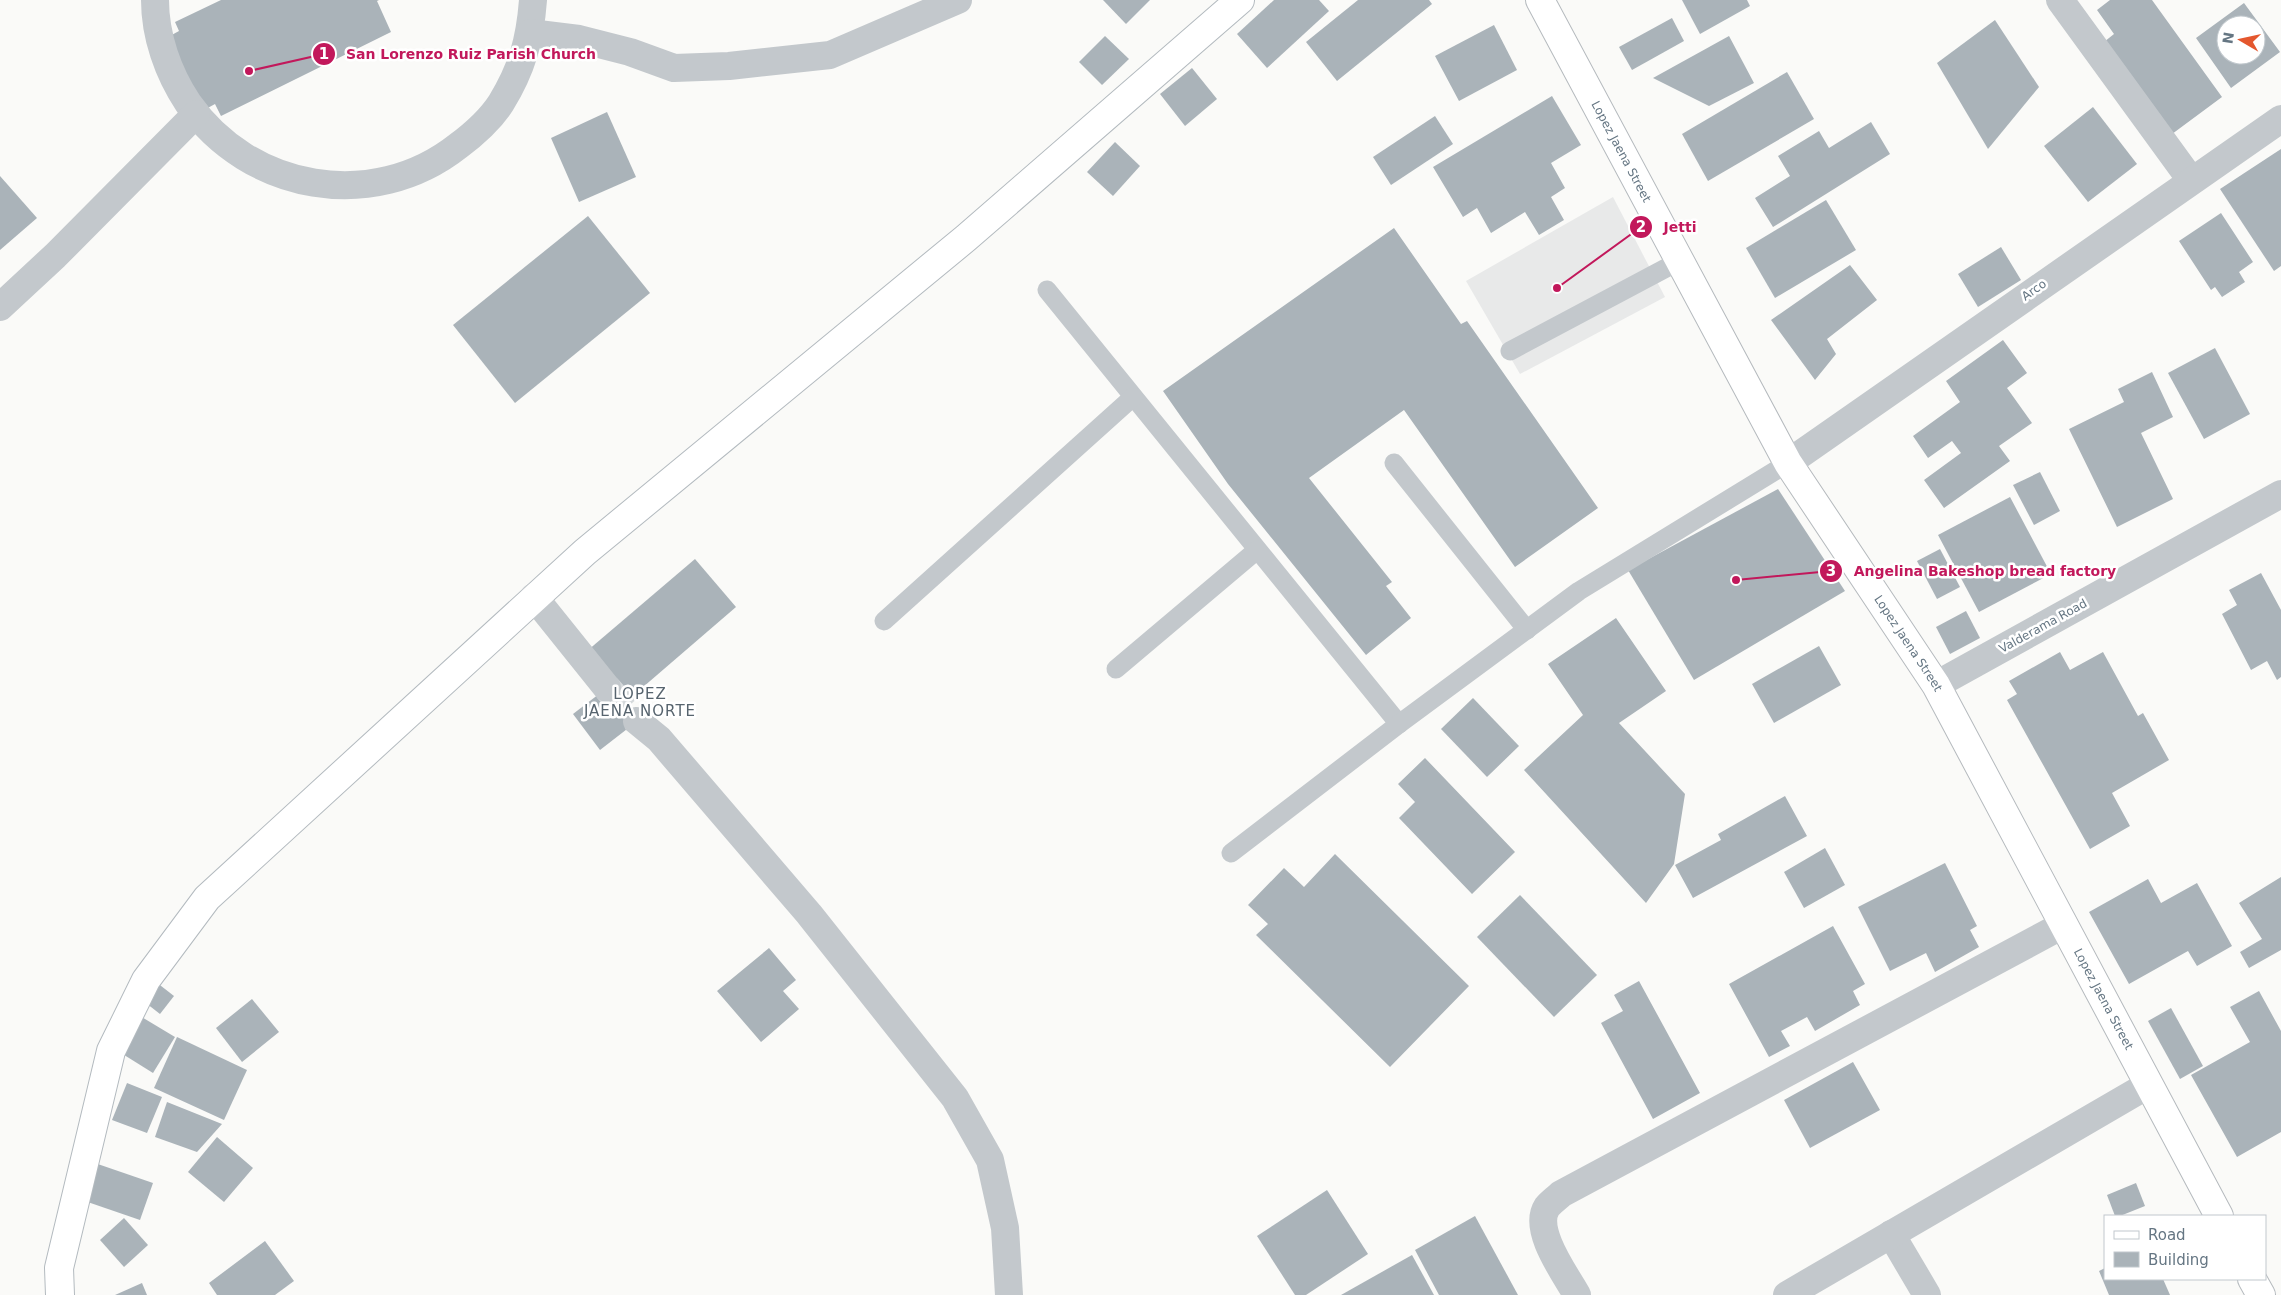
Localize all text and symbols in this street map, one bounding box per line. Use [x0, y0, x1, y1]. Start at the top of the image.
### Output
north arrow [2216, 15, 2266, 65]
text: N [2219, 31, 2237, 45]
callout: San Lorenzo Ruiz Parish Church [311, 39, 606, 68]
text: 1 [319, 45, 329, 63]
text: San Lorenzo Ruiz Parish Church [346, 46, 596, 62]
street label: Lopez Jaena Street [1588, 99, 1654, 205]
callout: Jetti [1629, 212, 1707, 241]
text: 2 [1636, 218, 1646, 236]
text: Jetti [1663, 219, 1696, 235]
street label: Arco [2019, 277, 2049, 303]
callout: Angelina Bakeshop bread factory [1818, 556, 2126, 585]
text: 3 [1826, 562, 1836, 580]
text: Angelina Bakeshop bread factory [1854, 563, 2116, 579]
street label: Lopez Jaena Street [1871, 593, 1945, 694]
street label: Valderama Road [1997, 596, 2089, 656]
district label: LOPEZ JAENA NORTE [583, 685, 696, 720]
street label: Lopez Jaena Street [2071, 946, 2136, 1052]
legend [2104, 1215, 2266, 1280]
text: Road [2148, 1226, 2186, 1244]
text: Building [2148, 1251, 2209, 1269]

